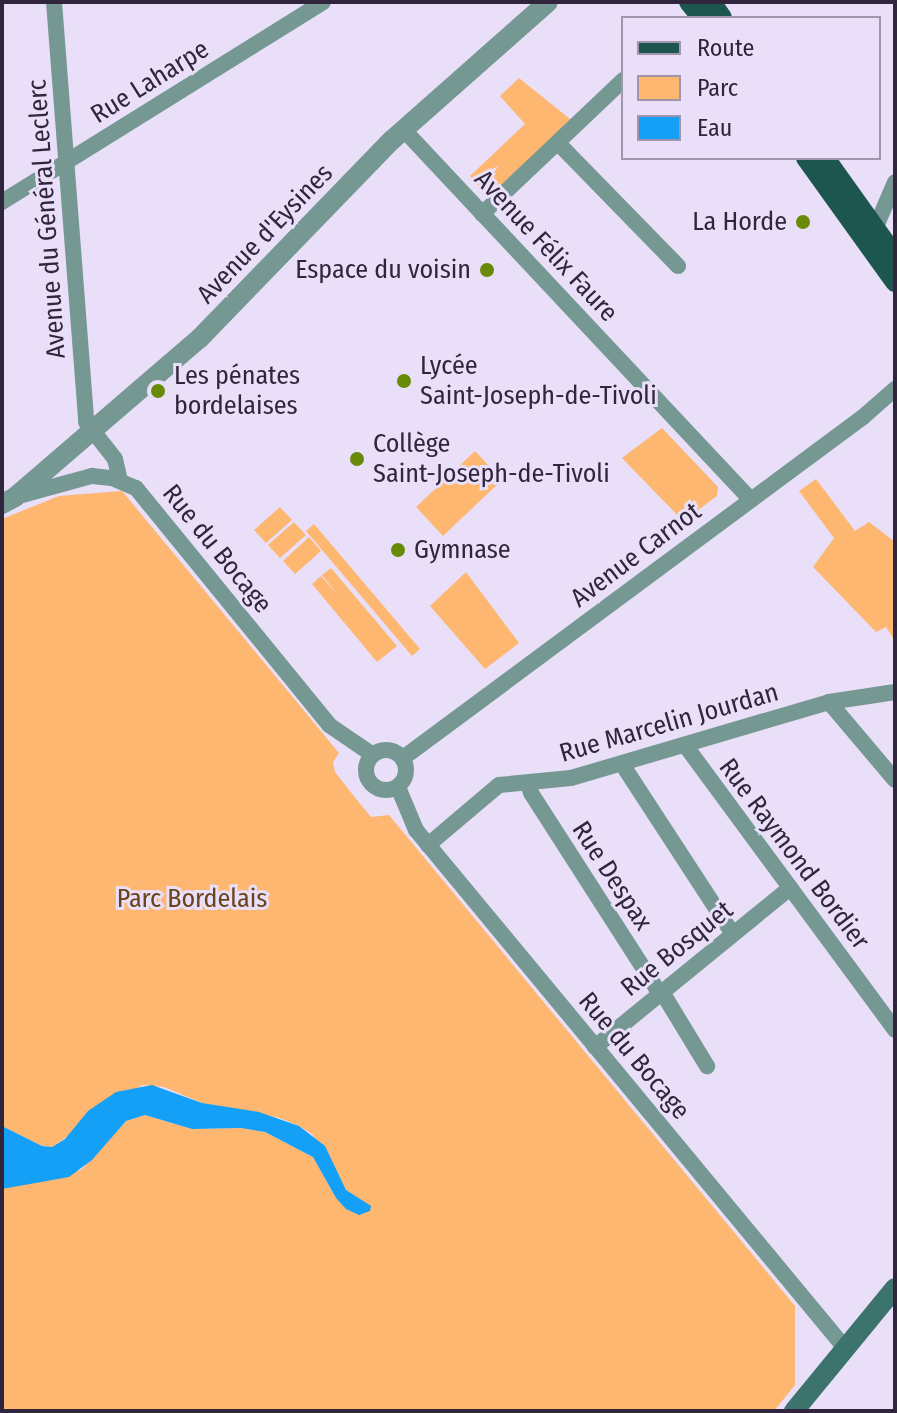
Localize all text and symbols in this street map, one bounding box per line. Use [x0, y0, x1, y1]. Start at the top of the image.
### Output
legend [621, 16, 881, 160]
street label: Rue Laharpe [85, 34, 215, 130]
text: Route [697, 34, 754, 62]
text: Parc [697, 74, 738, 102]
street label: Avenue du Général Leclerc [22, 78, 72, 360]
text: Eau [697, 114, 732, 142]
street label: Avenue d'Eysines [191, 158, 339, 310]
street label: Avenue Félix Faure [468, 164, 624, 328]
place label: La Horde [692, 206, 787, 238]
marker: La Horde [794, 213, 812, 231]
place label: Espace du voisin [295, 254, 471, 286]
marker: Espace du voisin [478, 261, 496, 279]
place label: Lycée Saint-Joseph-de-Tivoli [420, 350, 657, 412]
place label: Les pénates bordelaises [174, 360, 300, 422]
marker: Lycée Saint-Joseph-de-Tivoli [395, 372, 413, 390]
marker: Les pénates bordelaises [149, 382, 167, 400]
place label: Collège Saint-Joseph-de-Tivoli [373, 428, 610, 490]
marker: Collège Saint-Joseph-de-Tivoli [348, 450, 366, 468]
street label: Rue du Bocage [156, 478, 278, 620]
street label: Avenue Carnot [565, 496, 707, 614]
place label: Gymnase [414, 534, 511, 566]
marker: Gymnase [389, 541, 407, 559]
street label: Rue Marcelin Jourdan [556, 677, 782, 769]
street label: Rue Raymond Bordier [712, 753, 876, 955]
street label: Rue Despax [565, 816, 659, 936]
park label: Parc Bordelais [117, 883, 267, 915]
street label: Rue Bosquet [615, 895, 739, 1003]
street label: Rue du Bocage [572, 986, 696, 1126]

